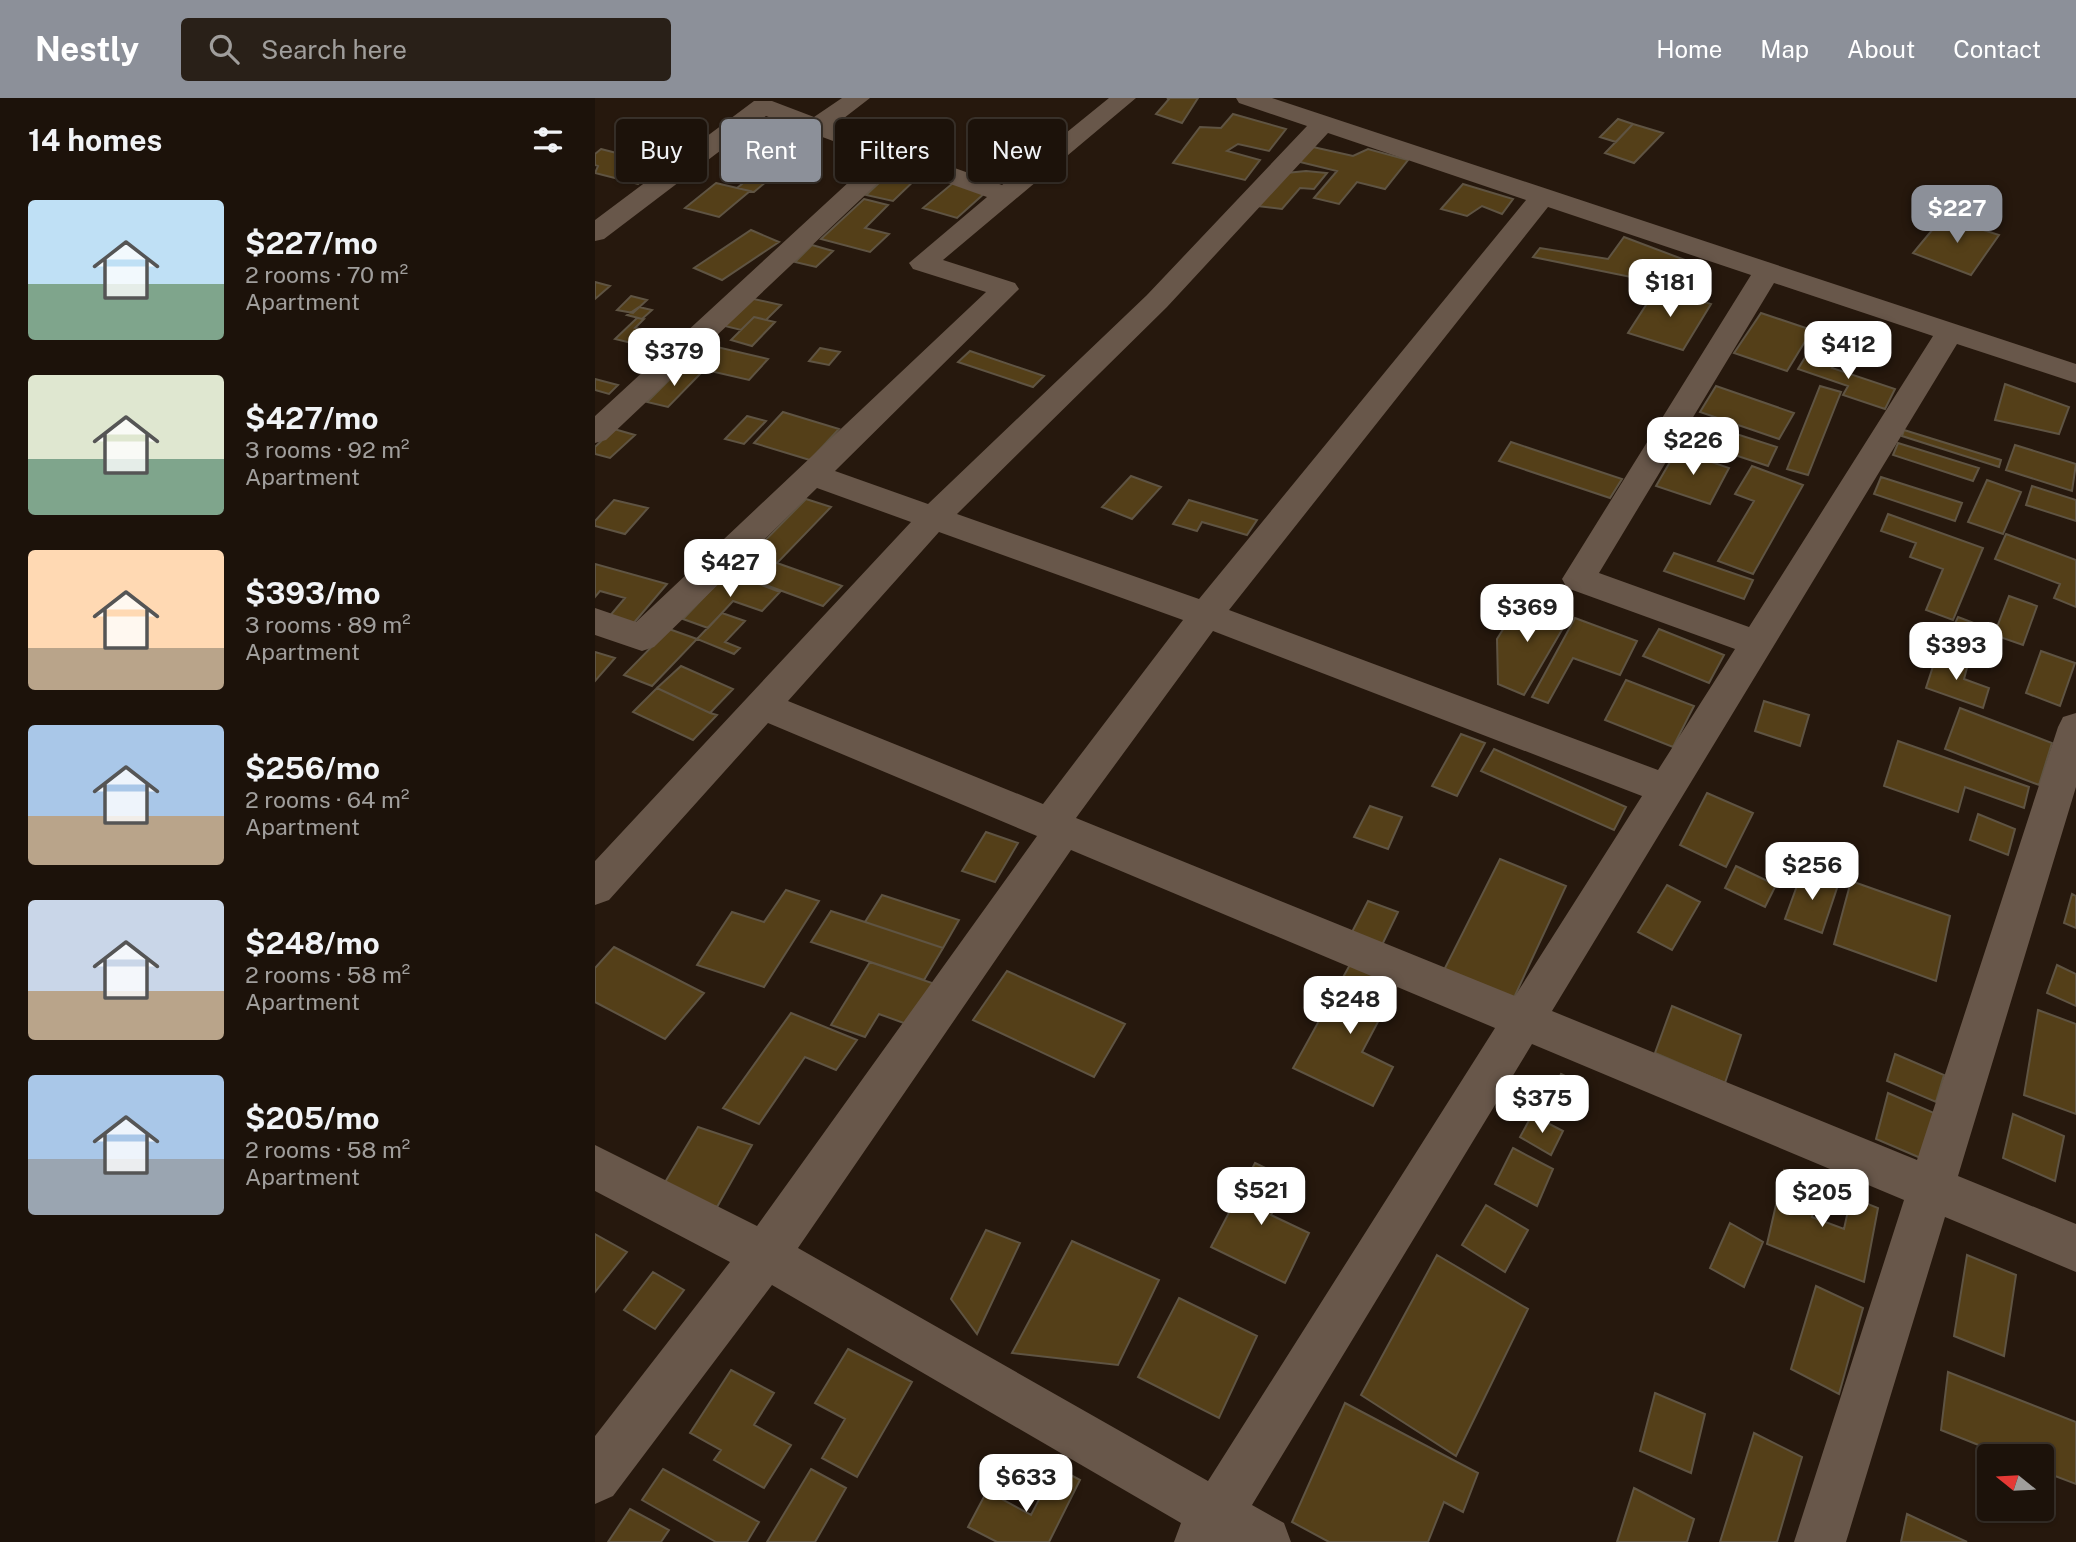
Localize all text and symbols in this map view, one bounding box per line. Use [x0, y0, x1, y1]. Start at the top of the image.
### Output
search box [181, 18, 671, 81]
text: Nestly [35, 30, 139, 68]
icon: search [205, 30, 243, 68]
text: Search here [261, 34, 407, 65]
text: Home [1656, 35, 1722, 63]
text: Map [1760, 35, 1809, 63]
text: About [1847, 35, 1915, 63]
text: Contact [1953, 35, 2041, 63]
chip: Buy [616, 119, 707, 182]
chip: Rent [721, 119, 821, 182]
chip: Filters [835, 119, 954, 182]
chip: New [968, 119, 1066, 182]
icon: filters [529, 121, 567, 159]
text: 14 homes [28, 122, 162, 158]
pin: $227 [1916, 186, 1998, 245]
text: $227 [1927, 194, 1987, 221]
text: $227/mo [245, 225, 378, 261]
icon: home [84, 228, 168, 312]
pin: $181 [1629, 260, 1711, 319]
text: 2 rooms · 70 m² [245, 261, 408, 288]
text: $181 [1645, 268, 1695, 295]
text: Apartment [245, 288, 360, 315]
pin: $412 [1807, 322, 1889, 381]
pin: $379 [633, 328, 715, 388]
text: $412 [1820, 330, 1876, 357]
text: $379 [644, 337, 704, 364]
text: $427/mo [245, 400, 379, 436]
icon: home [84, 403, 168, 487]
pin: $226 [1652, 418, 1734, 477]
text: $226 [1663, 426, 1723, 453]
text: 3 rooms · 92 m² [245, 436, 410, 463]
text: Apartment [245, 463, 360, 490]
pin: $427 [689, 540, 771, 599]
text: $427 [700, 548, 760, 575]
text: $393/mo [245, 575, 380, 611]
icon: home [84, 578, 168, 662]
pin: $369 [1486, 584, 1568, 644]
text: $369 [1496, 593, 1558, 620]
text: 3 rooms · 89 m² [245, 611, 411, 638]
pin: $393 [1915, 622, 1997, 682]
text: $393 [1925, 631, 1987, 658]
text: Apartment [245, 638, 360, 665]
text: $256/mo [245, 750, 380, 786]
icon: home [84, 753, 168, 837]
text: 2 rooms · 64 m² [245, 786, 409, 813]
text: Apartment [245, 813, 360, 840]
pin: $256 [1771, 842, 1853, 902]
text: $256 [1782, 851, 1842, 878]
text: $248/mo [245, 925, 380, 961]
icon: home [84, 928, 168, 1012]
text: 2 rooms · 58 m² [245, 961, 410, 988]
pin: $248 [1309, 976, 1391, 1036]
text: $248 [1320, 985, 1380, 1012]
text: Apartment [245, 988, 360, 1015]
pin: $375 [1501, 1076, 1583, 1135]
text: $375 [1512, 1084, 1572, 1111]
text: $205/mo [245, 1100, 380, 1136]
icon: home [84, 1103, 168, 1187]
text: 2 rooms · 58 m² [245, 1136, 410, 1163]
text: Apartment [245, 1163, 360, 1190]
pin: $521 [1220, 1168, 1302, 1227]
pin: $205 [1781, 1170, 1863, 1229]
text: $521 [1233, 1176, 1289, 1203]
text: $205 [1792, 1178, 1852, 1205]
north arrow [1977, 1444, 2055, 1521]
map controls [1977, 1444, 2054, 1521]
pin: $633 [985, 1454, 1067, 1514]
text: $633 [995, 1463, 1057, 1490]

